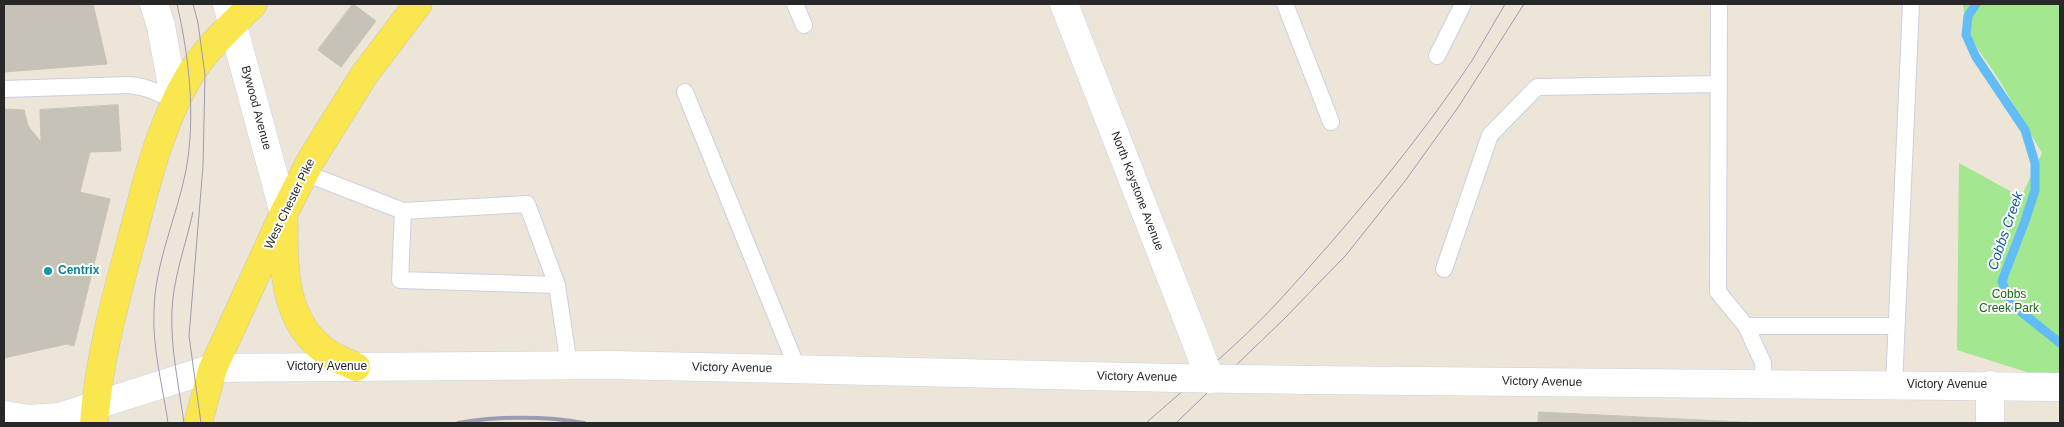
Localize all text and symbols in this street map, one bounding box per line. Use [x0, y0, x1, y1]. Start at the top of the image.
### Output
street label: Bywood Avenue [238, 64, 274, 152]
street label: North Keystone Avenue [1108, 129, 1166, 253]
street label: West Chester Pike [262, 156, 318, 252]
water label: Cobbs Creek [1985, 190, 2027, 272]
place label: Centrix [58, 264, 99, 278]
marker: Centrix [42, 265, 54, 277]
park label: Cobbs Creek Park [1979, 288, 2039, 316]
street label: Victory Avenue [287, 360, 367, 374]
street label: Victory Avenue [692, 360, 772, 376]
street label: Victory Avenue [1097, 369, 1177, 385]
street label: Victory Avenue [1502, 374, 1582, 390]
street label: Victory Avenue [1907, 378, 1987, 392]

